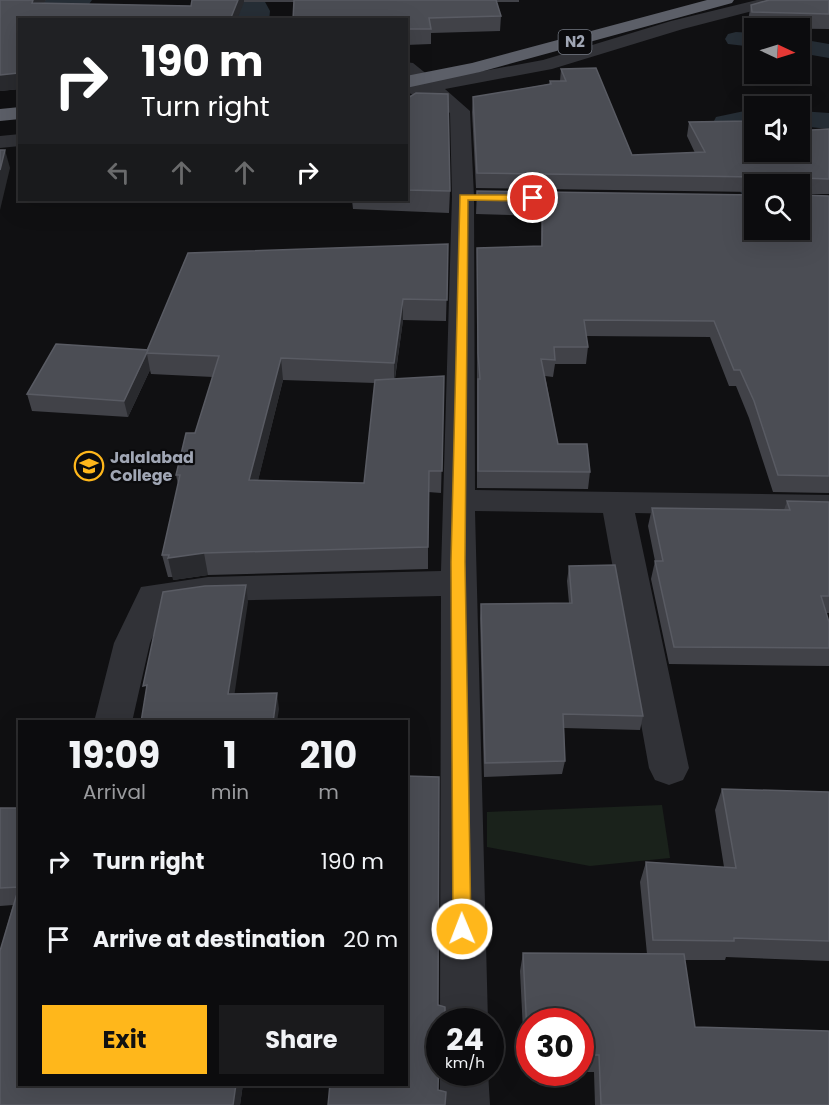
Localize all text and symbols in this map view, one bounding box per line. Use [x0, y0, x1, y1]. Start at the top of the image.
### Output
north arrow [744, 18, 810, 84]
map controls [744, 18, 810, 240]
road number: N2 [558, 30, 592, 54]
text: 190 m [141, 32, 263, 91]
icon: right [42, 42, 120, 120]
text: Turn right [141, 88, 270, 125]
button: sound [744, 96, 810, 162]
icon: left [102, 156, 135, 189]
icon: ahead [165, 156, 198, 189]
icon: ahead [228, 156, 261, 189]
icon: right [291, 156, 324, 189]
pin [507, 172, 558, 223]
button: search [744, 174, 810, 240]
icon: arrive [516, 181, 549, 214]
place label: Jalalabad College [110, 446, 194, 487]
school or university icon: Jalalabad College [73, 450, 105, 482]
text: 19:09 [69, 730, 160, 781]
text: 1 [223, 730, 237, 781]
text: 210 [300, 730, 357, 781]
text: Arrival [83, 778, 146, 806]
text: min [211, 778, 249, 806]
text: m [318, 778, 339, 806]
icon: right [42, 845, 75, 878]
text: Turn right [93, 846, 204, 877]
text: 190 m [321, 846, 384, 877]
position arrow [430, 897, 494, 961]
icon: arrive [42, 923, 75, 956]
text: Arrive at destination [93, 924, 325, 955]
text: 20 m [343, 924, 398, 955]
button: Exit [42, 1005, 207, 1074]
button: Share [219, 1005, 384, 1074]
speed limit sign: 30 [516, 1008, 594, 1086]
text: 24 [446, 1018, 484, 1061]
text: km/h [445, 1052, 485, 1073]

